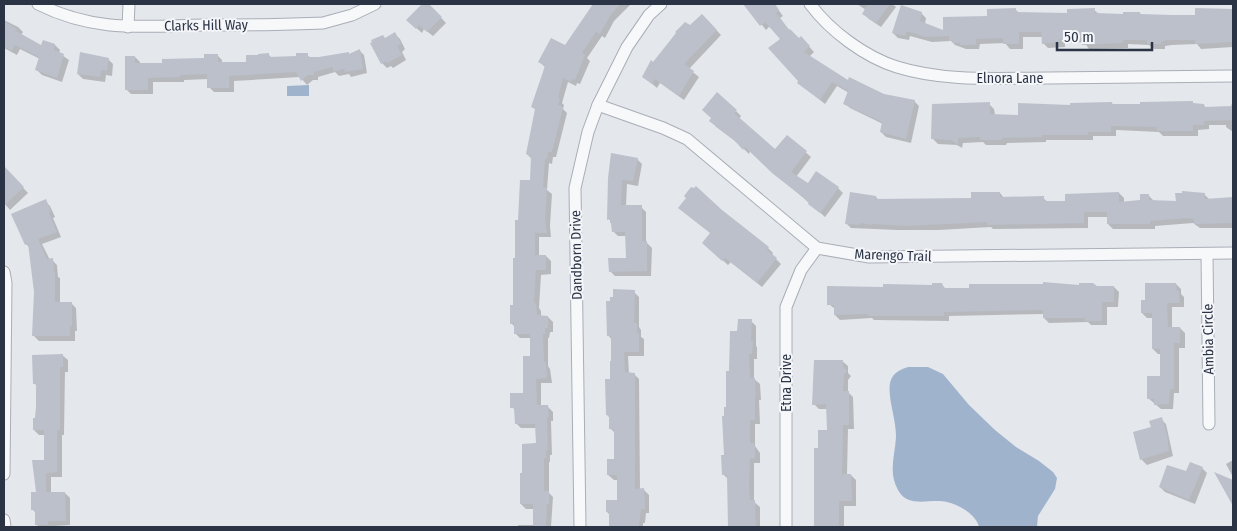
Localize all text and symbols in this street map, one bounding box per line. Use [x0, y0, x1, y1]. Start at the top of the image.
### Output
street label: Clarks Hill Way [164, 16, 249, 35]
scale bar [1057, 20, 1152, 52]
text: 50 m [1064, 28, 1094, 46]
street label: Elnora Lane [977, 70, 1043, 87]
street label: Dandborn Drive [567, 210, 586, 300]
street label: Marengo Trail [854, 246, 932, 265]
street label: Ambia Circle [1199, 303, 1218, 375]
street label: Etna Drive [778, 354, 795, 412]

